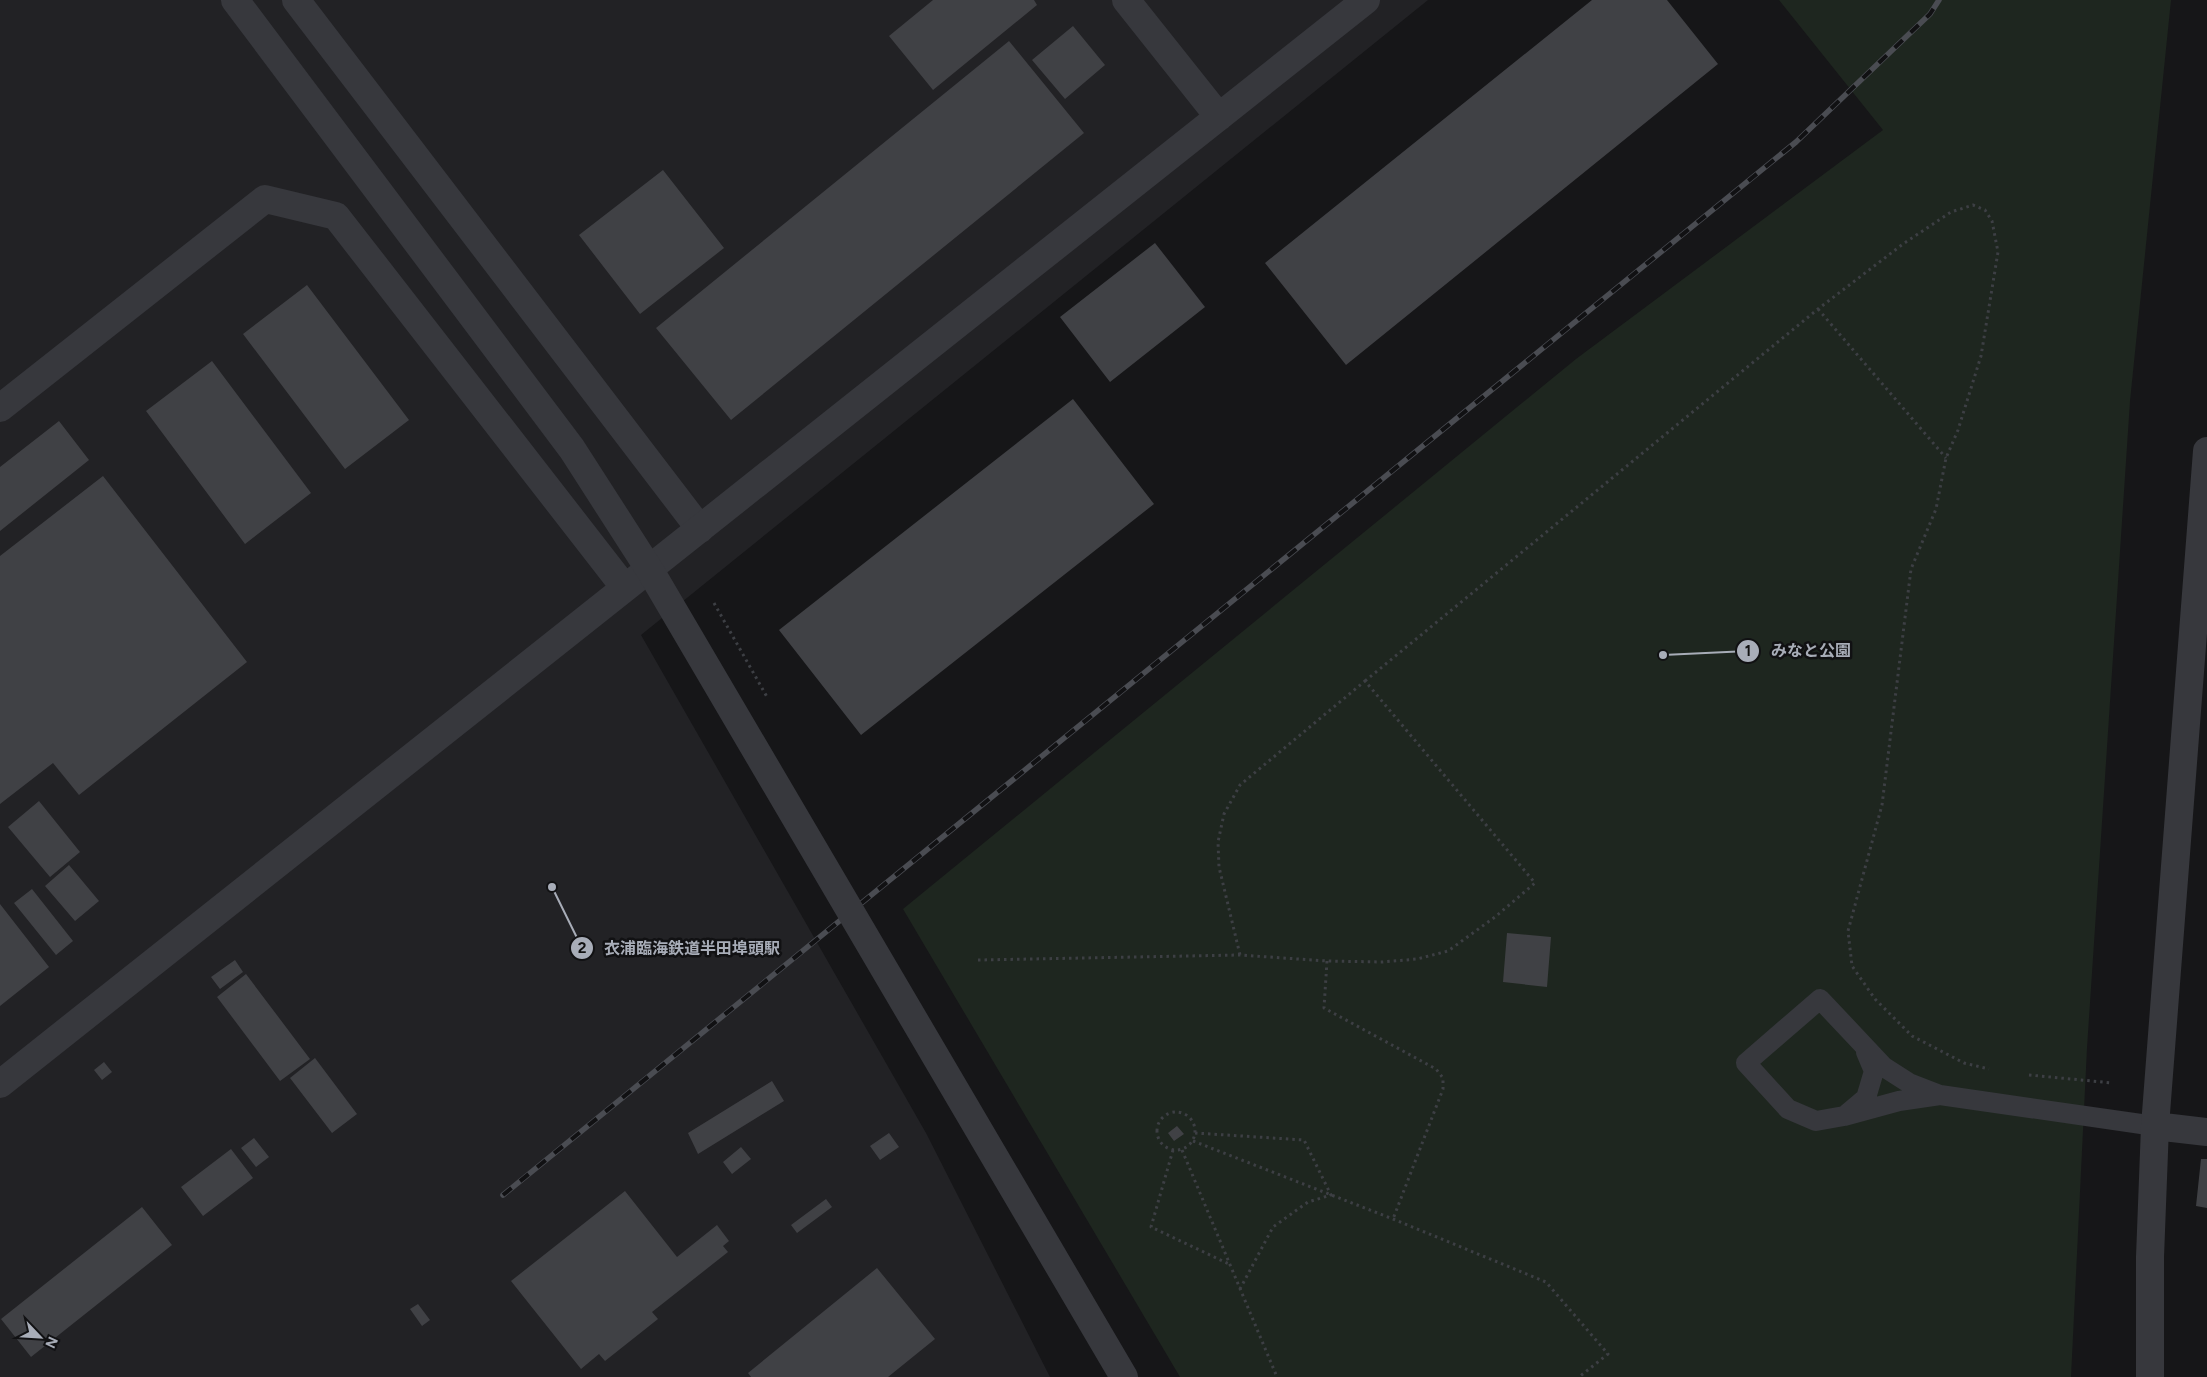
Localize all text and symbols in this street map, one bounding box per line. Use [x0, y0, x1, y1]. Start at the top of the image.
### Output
callout: みなと公園 [1736, 635, 1861, 666]
text: みなと公園 [1771, 641, 1851, 660]
text: 1 [1745, 642, 1751, 660]
callout: 衣浦臨海鉄道半田埠頭駅 [569, 932, 790, 963]
text: 2 [578, 939, 587, 957]
text: 衣浦臨海鉄道半田埠頭駅 [604, 939, 780, 958]
north arrow [15, 1312, 65, 1362]
text: N [41, 1334, 61, 1351]

